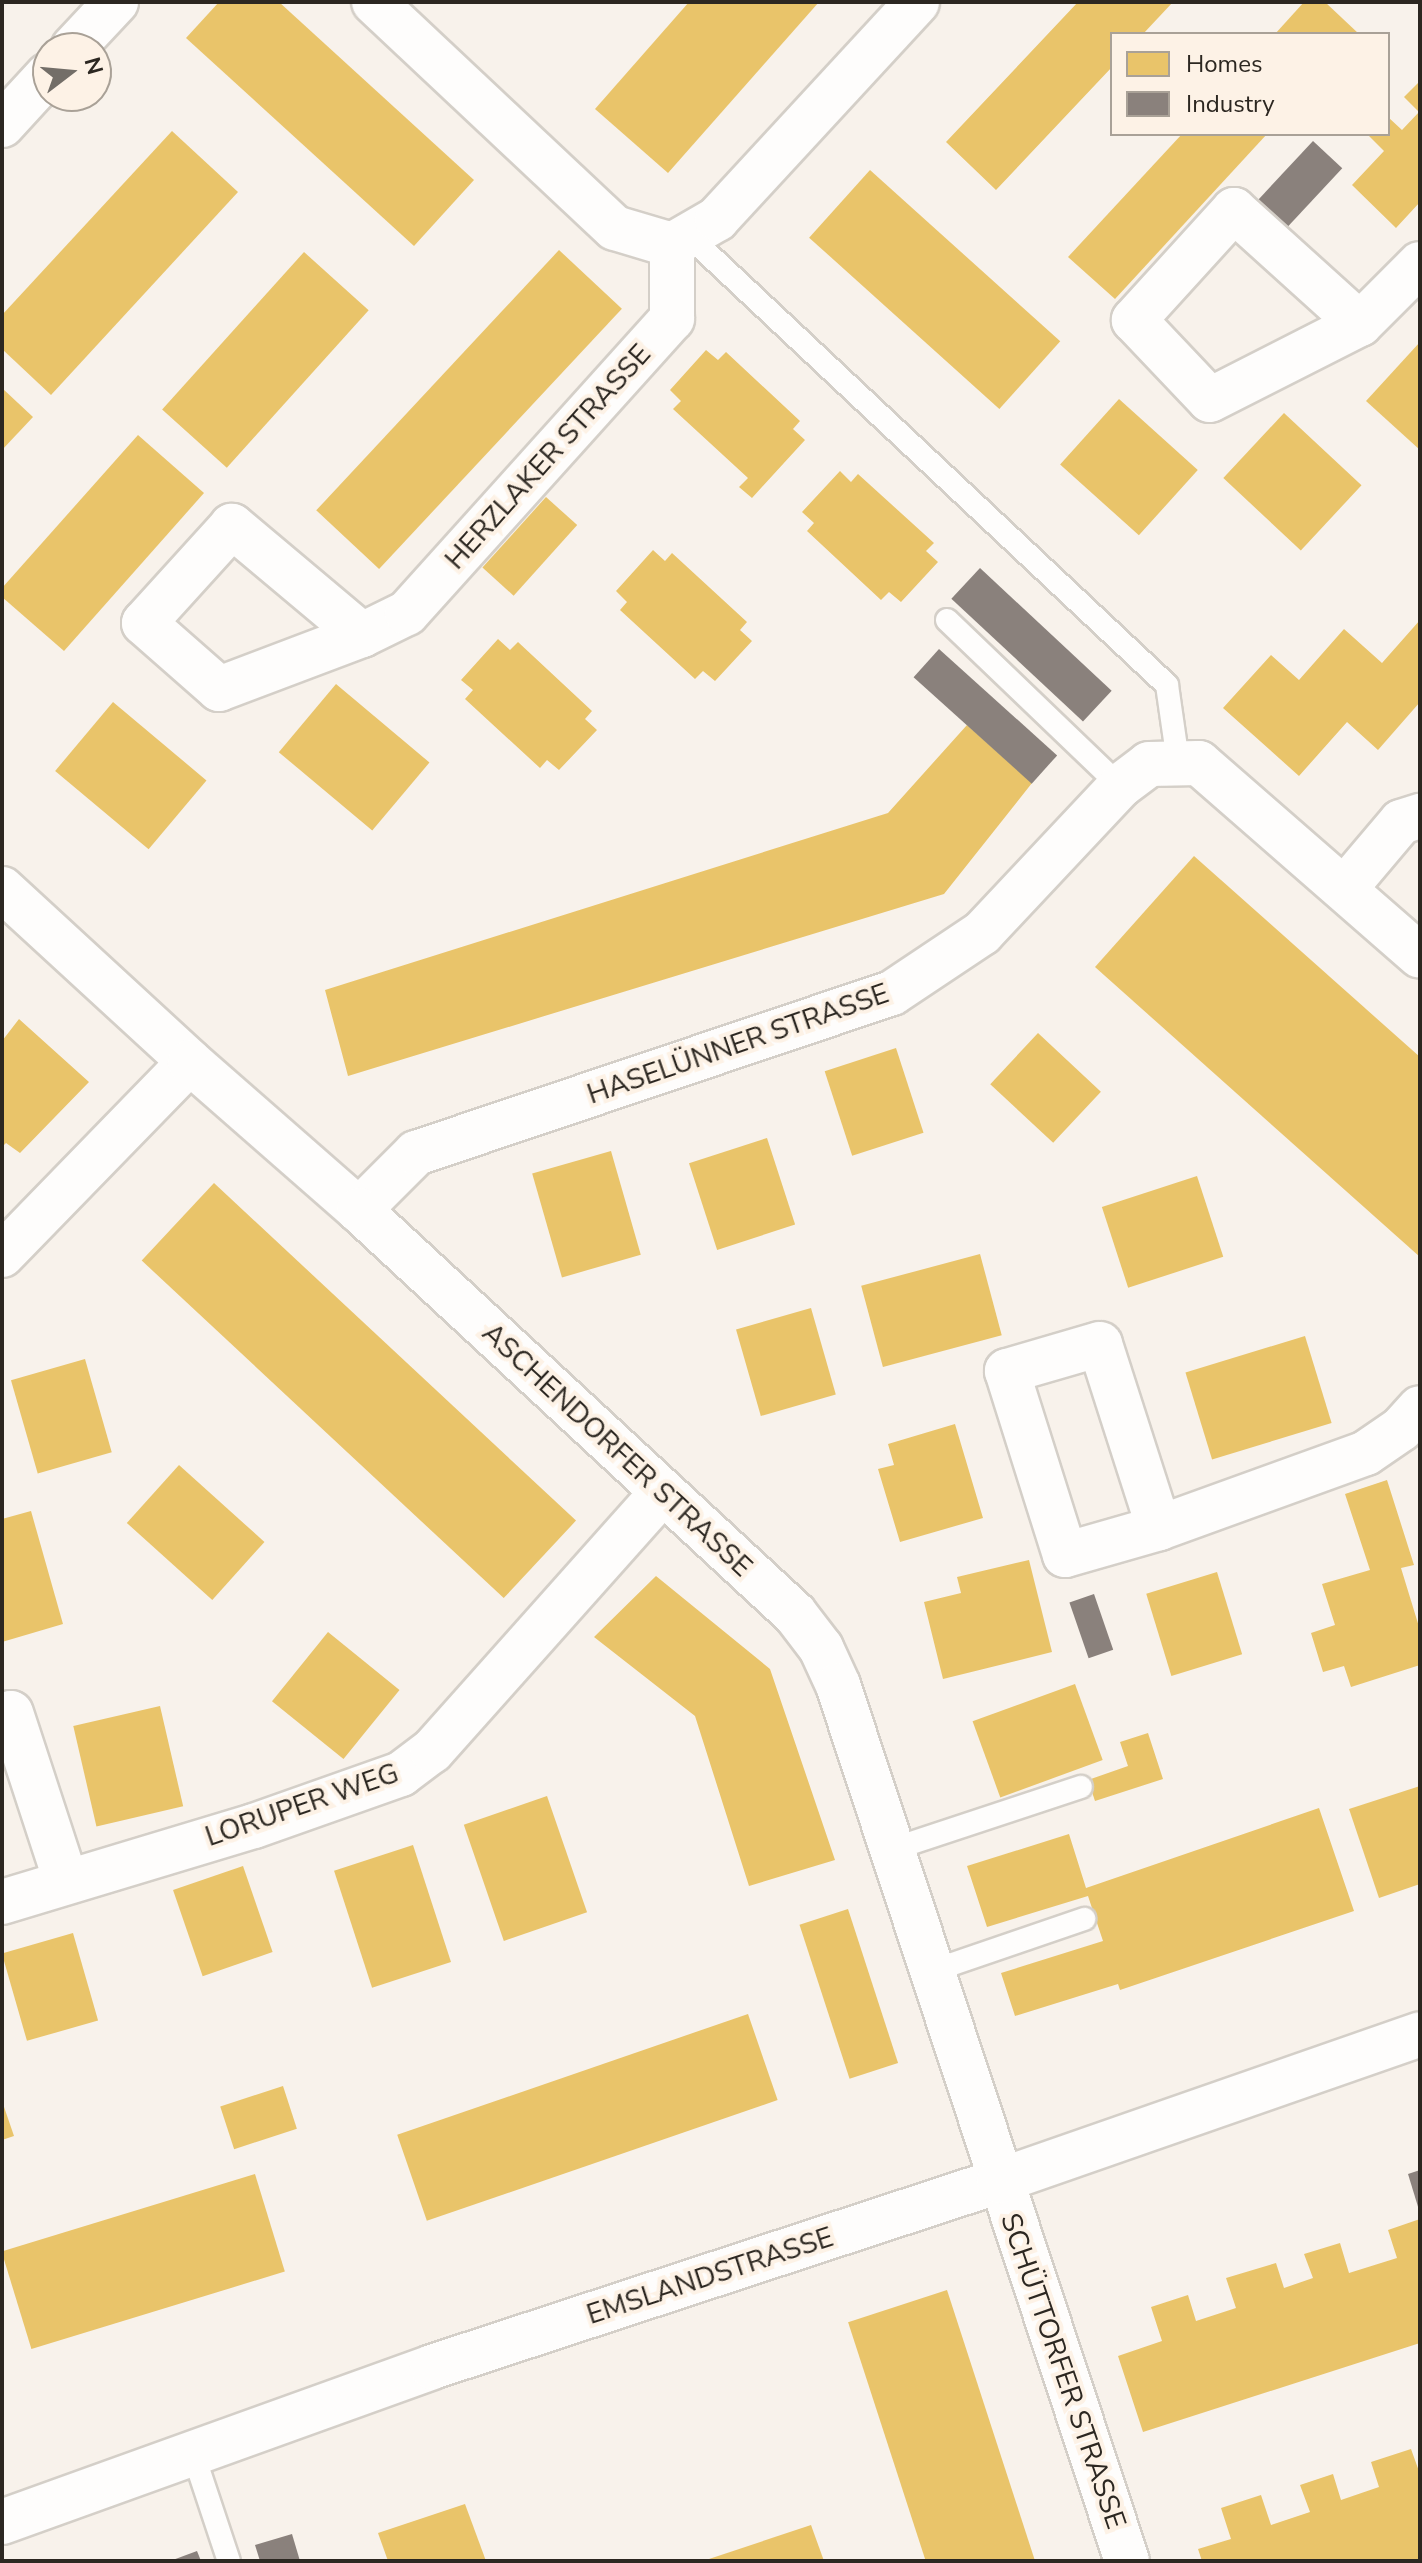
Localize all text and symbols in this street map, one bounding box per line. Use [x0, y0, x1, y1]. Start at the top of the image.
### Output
north arrow [32, 32, 112, 112]
legend [1110, 32, 1390, 136]
text: Homes [1186, 48, 1262, 80]
text: N [76, 54, 110, 78]
text: Industry [1186, 88, 1275, 120]
street label: HERZLAKER STRASSE [438, 338, 658, 576]
street label: HASELÜNNER STRASSE [583, 977, 893, 1111]
street label: ASCHENDORFER STRASSE [475, 1316, 759, 1584]
street label: LORUPER WEG [201, 1756, 403, 1854]
street label: SCHÜTTORFER STRASSE [993, 2209, 1133, 2533]
street label: EMSLANDSTRASSE [583, 2220, 837, 2332]

